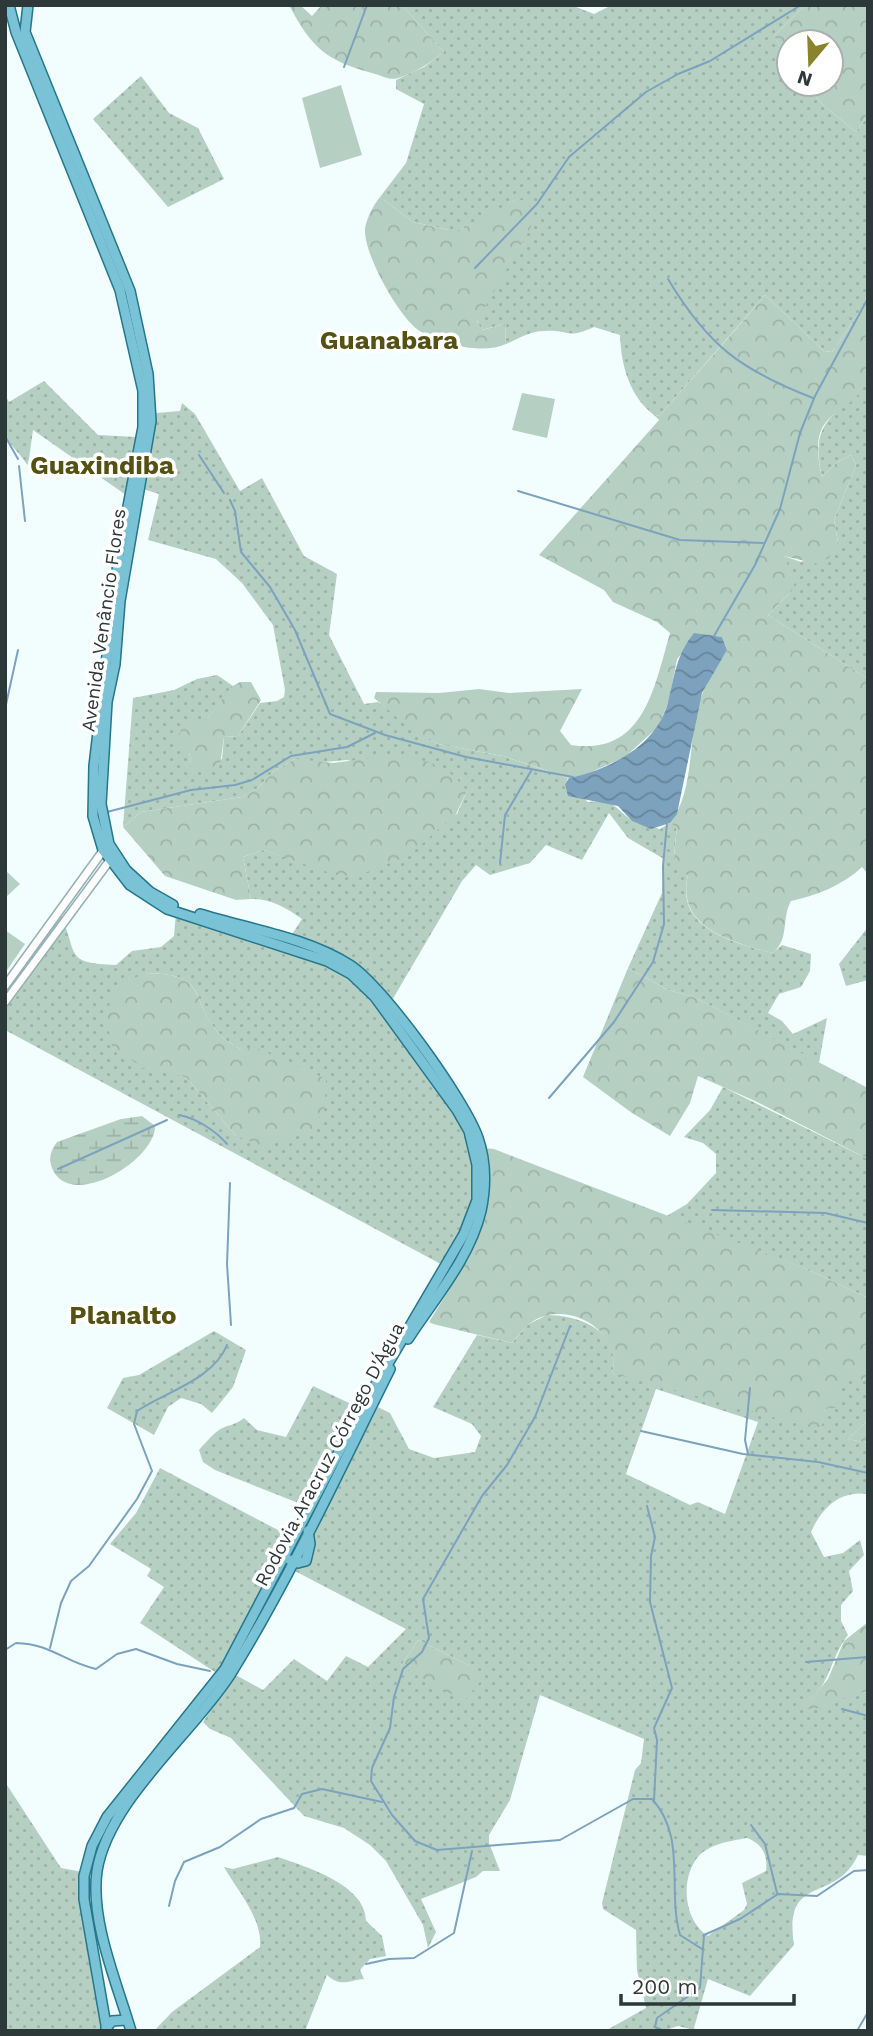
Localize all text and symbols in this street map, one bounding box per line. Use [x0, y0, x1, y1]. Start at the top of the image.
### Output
north arrow [775, 28, 845, 98]
text: N [794, 65, 815, 92]
district label: Guanabara [320, 325, 458, 355]
district label: Guaxindiba [30, 450, 174, 480]
street label: Avenida Venâncio Flores [76, 507, 131, 733]
district label: Planalto [69, 1300, 177, 1330]
street label: Rodovia Aracruz Córrego D'Água [250, 1318, 409, 1590]
scale bar [621, 1962, 794, 2006]
text: 200 m [632, 1974, 698, 1999]

